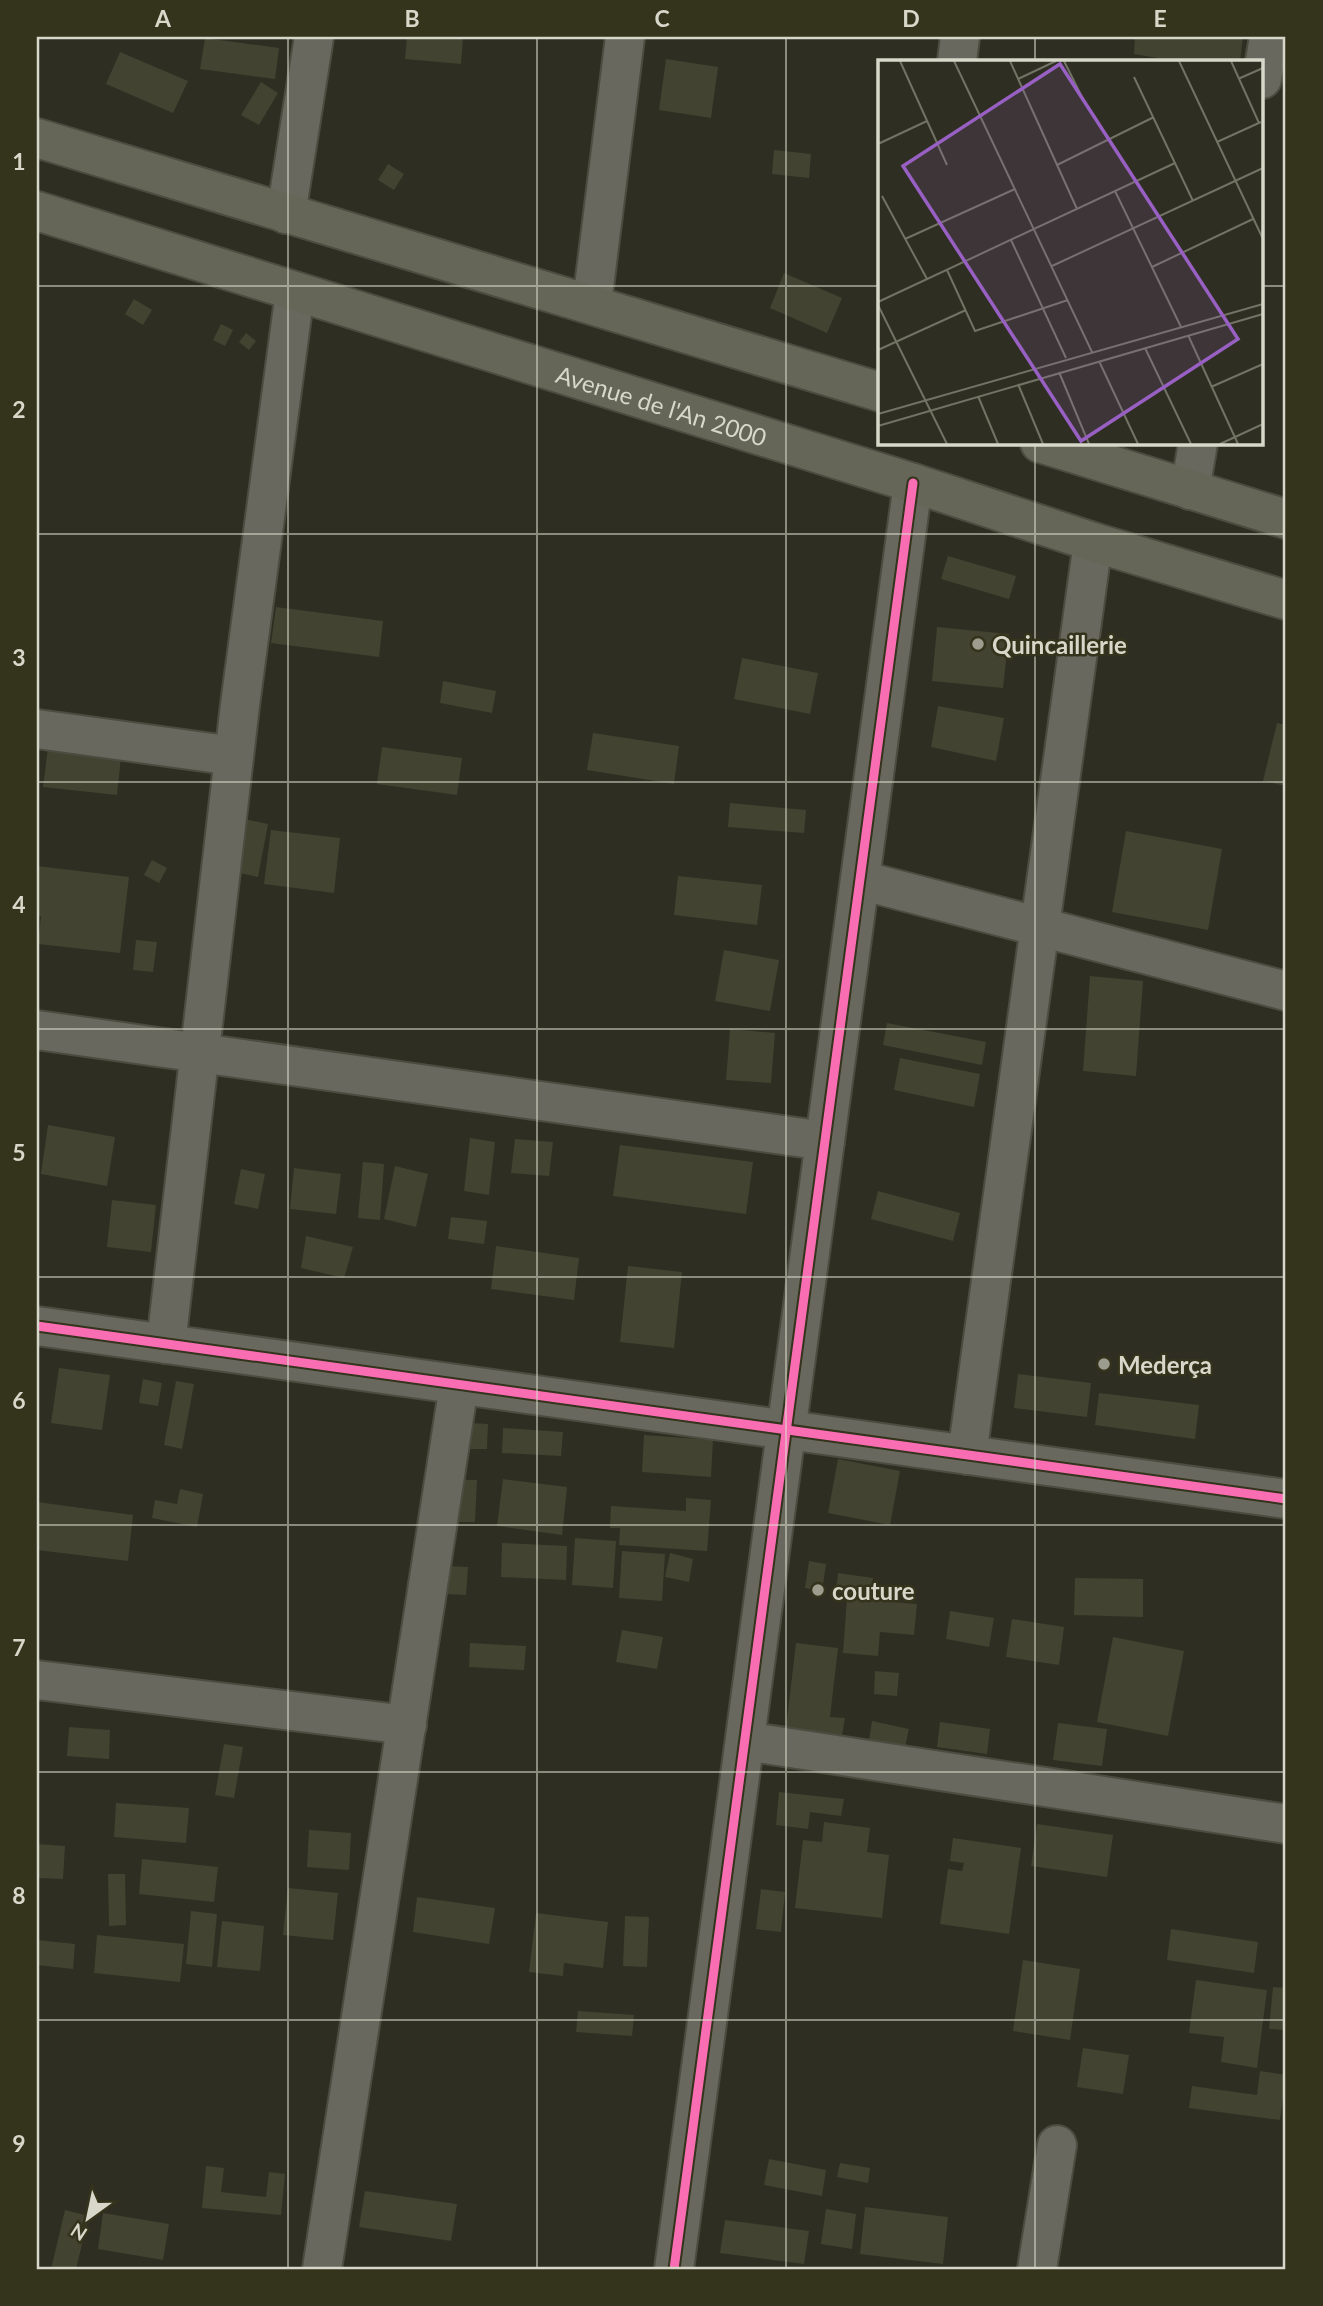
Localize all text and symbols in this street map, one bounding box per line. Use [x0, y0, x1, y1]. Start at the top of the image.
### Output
text: A [154, 4, 172, 32]
text: B [404, 4, 420, 32]
text: C [654, 4, 670, 32]
text: D [902, 4, 920, 32]
text: E [1153, 4, 1167, 32]
inset map [878, 60, 1264, 444]
text: 1 [12, 147, 26, 175]
street label: Avenue de l'An 2000 [553, 359, 770, 451]
text: 2 [12, 395, 26, 423]
place label: Quincaillerie [992, 630, 1127, 659]
marker: Quincaillerie [970, 636, 986, 652]
text: 3 [12, 643, 26, 671]
text: 4 [12, 890, 26, 918]
text: 5 [12, 1138, 26, 1166]
place label: Mederça [1118, 1350, 1212, 1379]
marker: Mederça [1096, 1356, 1112, 1372]
text: 6 [12, 1386, 26, 1414]
place label: couture [832, 1576, 915, 1605]
marker: couture [810, 1582, 826, 1598]
text: 7 [12, 1633, 26, 1661]
text: 8 [12, 1881, 26, 1909]
text: 9 [12, 2129, 26, 2157]
north arrow [52, 2184, 122, 2254]
text: N [66, 2219, 91, 2246]

